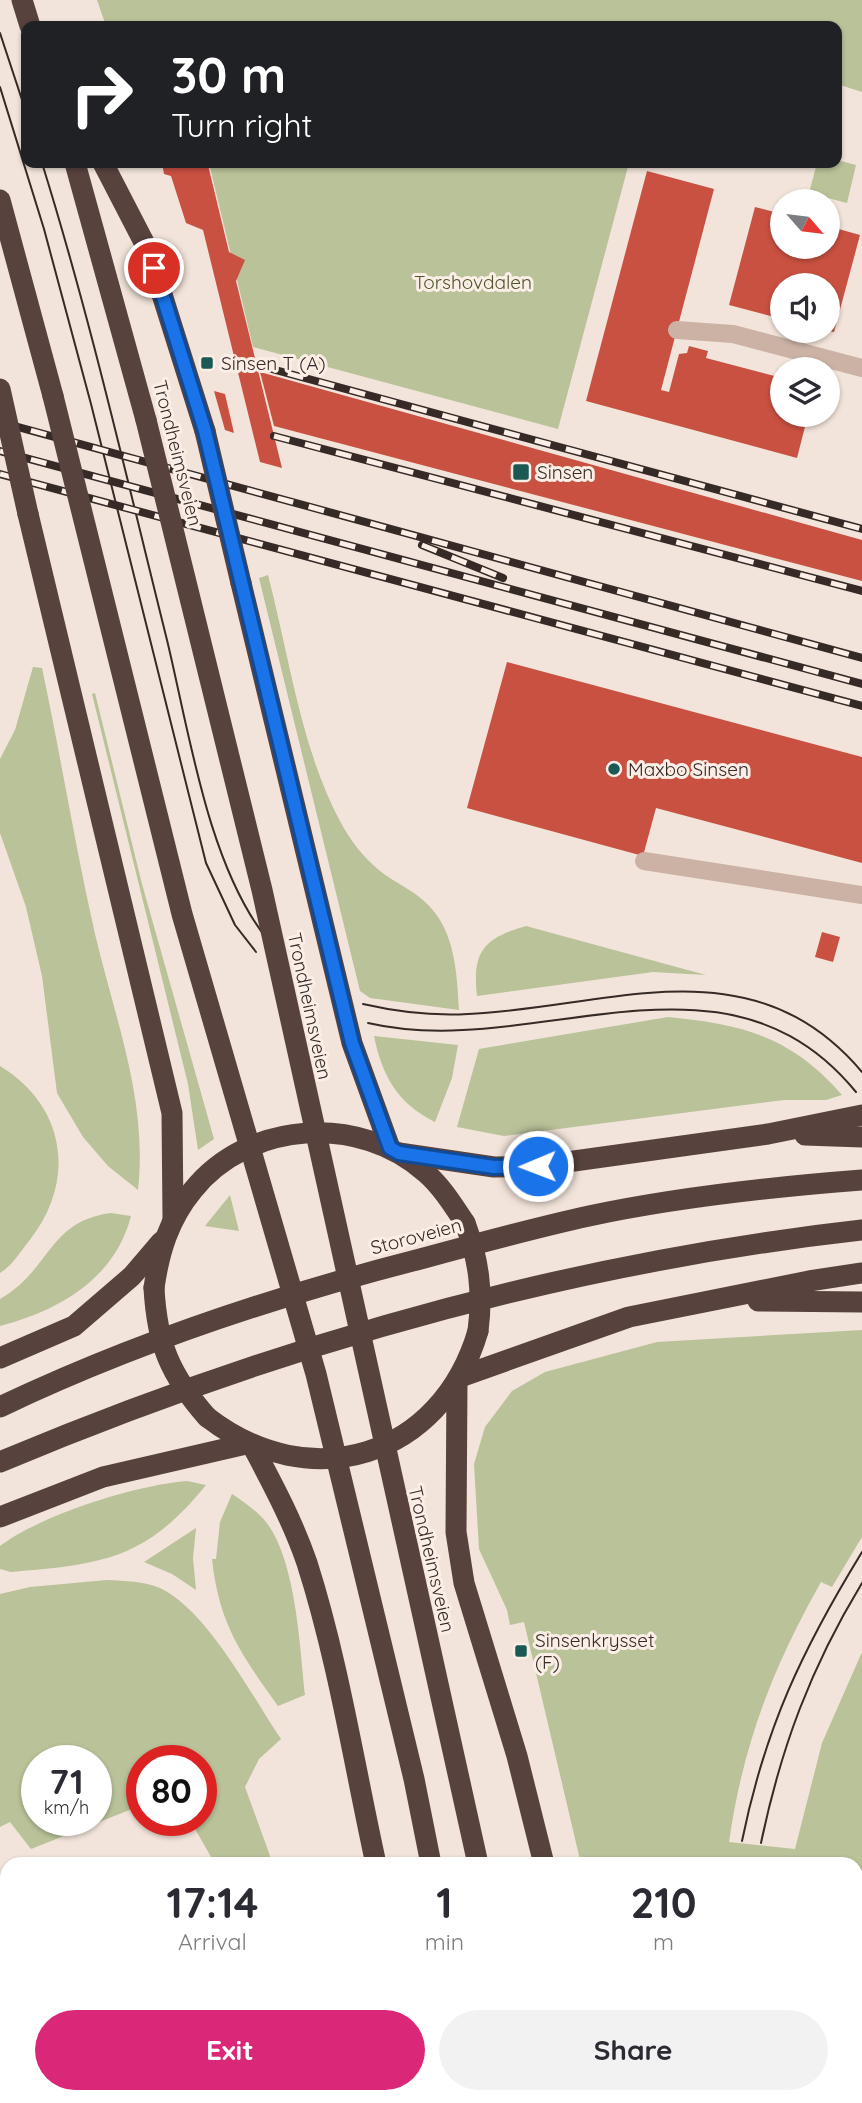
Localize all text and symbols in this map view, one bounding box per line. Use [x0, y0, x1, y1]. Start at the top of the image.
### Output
text: 30 m [171, 44, 286, 105]
icon: right [56, 49, 147, 140]
text: Turn right [171, 105, 312, 145]
north arrow [770, 189, 840, 259]
map controls [770, 189, 840, 427]
pin [124, 238, 184, 298]
icon: arrive [135, 249, 173, 287]
park label: Torshovdalen [414, 270, 532, 294]
button: sound [770, 273, 840, 343]
place label: Sinsen T (A) [221, 351, 326, 375]
marker: Sinsen T (A) [199, 355, 215, 371]
button: layers [770, 357, 840, 427]
street label: Trondheimsveien [148, 378, 208, 528]
place label: Sinsen [537, 460, 593, 484]
marker: Sinsen [511, 462, 531, 482]
place label: Maxbo Sinsen [628, 757, 749, 781]
marker: Maxbo Sinsen [606, 761, 622, 777]
street label: Trondheimsveien [283, 930, 337, 1082]
position arrow [501, 1129, 575, 1203]
street label: Storoveien [368, 1212, 464, 1260]
street label: Trondheimsveien [403, 1483, 461, 1635]
place label: Sinsenkrysset (F) [535, 1628, 654, 1674]
marker: Sinsenkrysset (F) [513, 1643, 529, 1659]
speed limit sign: 80 [126, 1745, 217, 1836]
text: 71 [49, 1759, 84, 1803]
text: km/h [44, 1796, 89, 1819]
text: 17:14 [166, 1876, 258, 1929]
text: 1 [436, 1876, 453, 1929]
text: 210 [630, 1876, 697, 1929]
text: Arrival [178, 1927, 247, 1956]
text: min [425, 1927, 464, 1956]
text: m [653, 1927, 674, 1956]
button: Exit [35, 2010, 425, 2090]
button: Share [439, 2010, 828, 2090]

